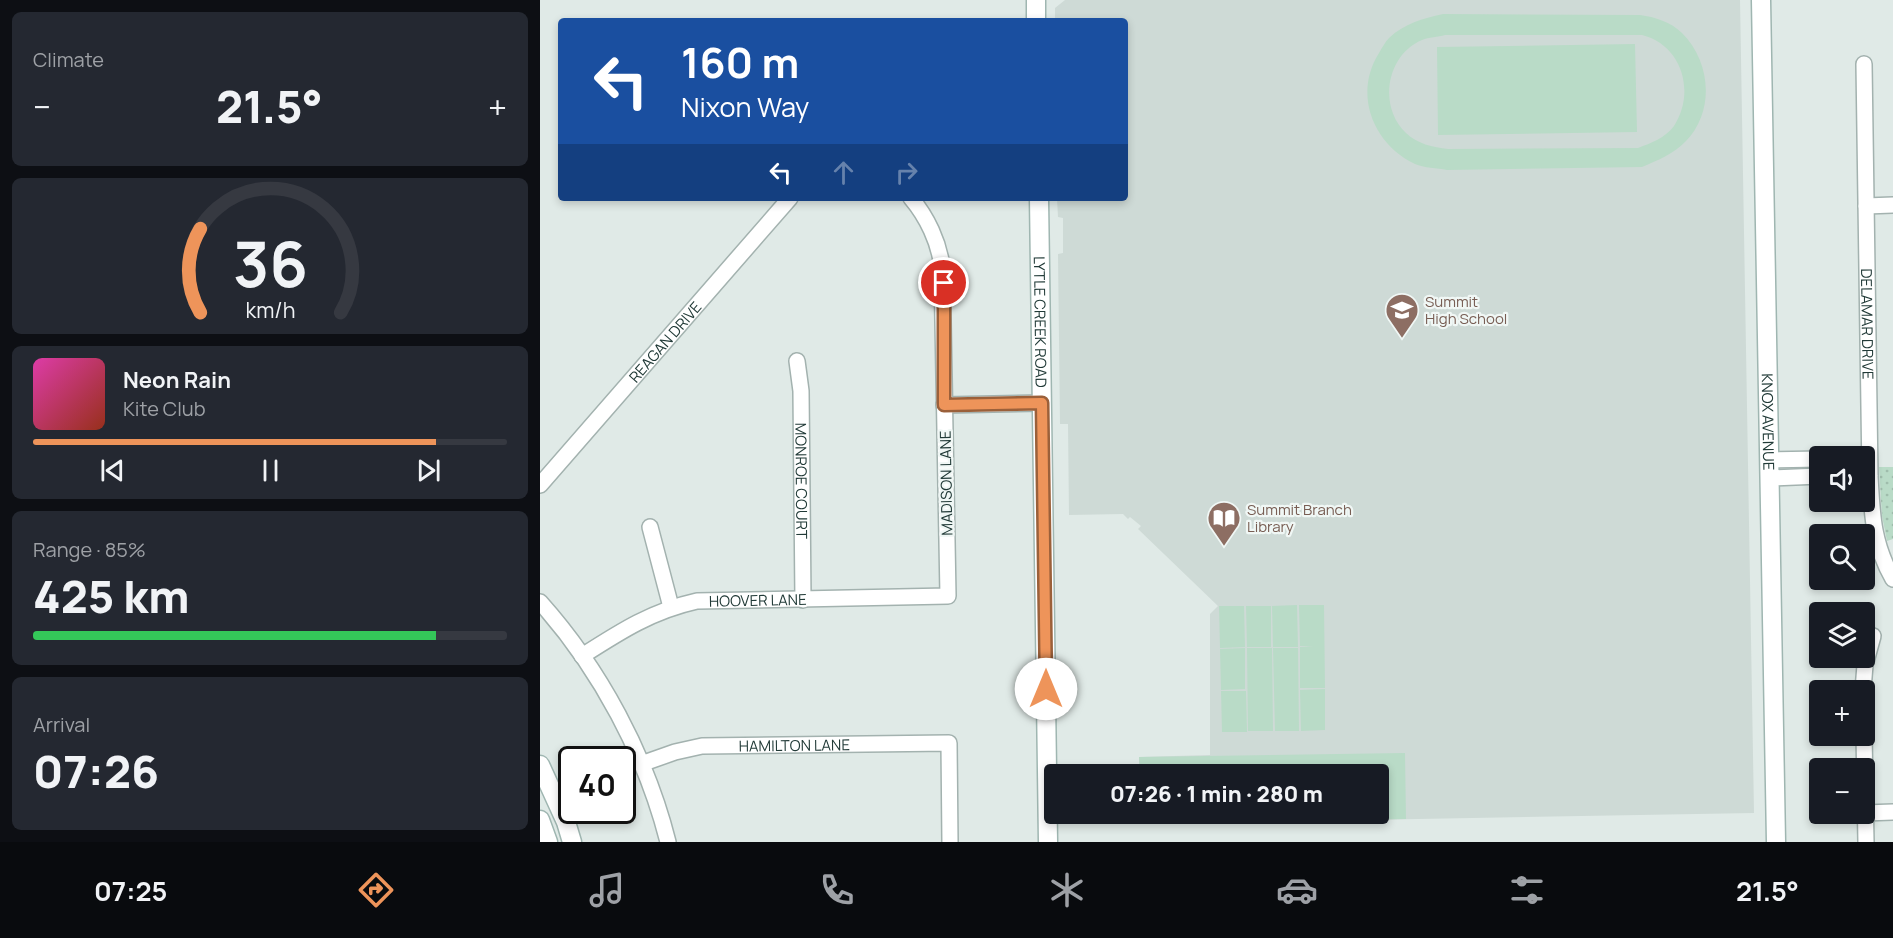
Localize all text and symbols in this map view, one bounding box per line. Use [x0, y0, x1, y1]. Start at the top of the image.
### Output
text: 160 m [681, 33, 799, 91]
icon: left [582, 42, 660, 120]
text: Climate [33, 46, 104, 73]
text: 21.5° [216, 75, 323, 137]
text: − [33, 84, 51, 129]
text: + [488, 84, 507, 129]
text: Nixon Way [681, 88, 809, 125]
icon: left [764, 156, 797, 189]
icon: ahead [827, 156, 860, 189]
icon: right [890, 156, 923, 189]
text: 36 [232, 220, 308, 306]
street label: LYTLE CREEK ROAD [1029, 256, 1052, 388]
pin [918, 257, 969, 308]
icon: arrive [927, 266, 960, 299]
street label: DELAMAR DRIVE [1856, 268, 1879, 380]
place label: Summit High School [1425, 291, 1507, 329]
school or university icon: Summit High School [1384, 292, 1420, 339]
text: km/h [245, 295, 295, 324]
street label: REAGAN DRIVE [624, 297, 706, 387]
text: Neon Rain [123, 365, 231, 395]
street label: KNOX AVENUE [1757, 373, 1780, 471]
text: Kite Club [123, 395, 206, 422]
street label: MONROE COURT [791, 423, 813, 539]
street label: MADISON LANE [935, 430, 957, 536]
map controls [1809, 446, 1875, 824]
button: sound [1809, 446, 1875, 512]
icon: previous [96, 454, 129, 487]
icon: pause [254, 454, 287, 487]
icon: next [412, 454, 445, 487]
place label: Summit Branch Library [1247, 499, 1352, 537]
library icon: Summit Branch Library [1206, 500, 1242, 547]
button: search [1809, 524, 1875, 590]
text: Range · 85% [33, 536, 146, 563]
text: 425 km [33, 565, 189, 627]
street label: HOOVER LANE [709, 588, 807, 611]
button: layers [1809, 602, 1875, 668]
position arrow [1014, 657, 1078, 721]
button: + [1809, 680, 1875, 746]
text: Arrival [33, 711, 90, 738]
street label: HAMILTON LANE [739, 734, 850, 756]
text: 07:26 [33, 740, 159, 802]
speed limit sign: 40 [558, 746, 636, 824]
button: − [1809, 758, 1875, 824]
text: 07:26 · 1 min · 280 m [1110, 779, 1323, 809]
icon: directions [355, 869, 397, 911]
icon: music [586, 869, 628, 911]
icon: phone [816, 869, 858, 911]
icon: climate [1046, 869, 1088, 911]
icon: car [1276, 869, 1318, 911]
icon: filters [1506, 869, 1548, 911]
text: 07:25 [94, 872, 167, 909]
text: 21.5° [1736, 872, 1799, 909]

